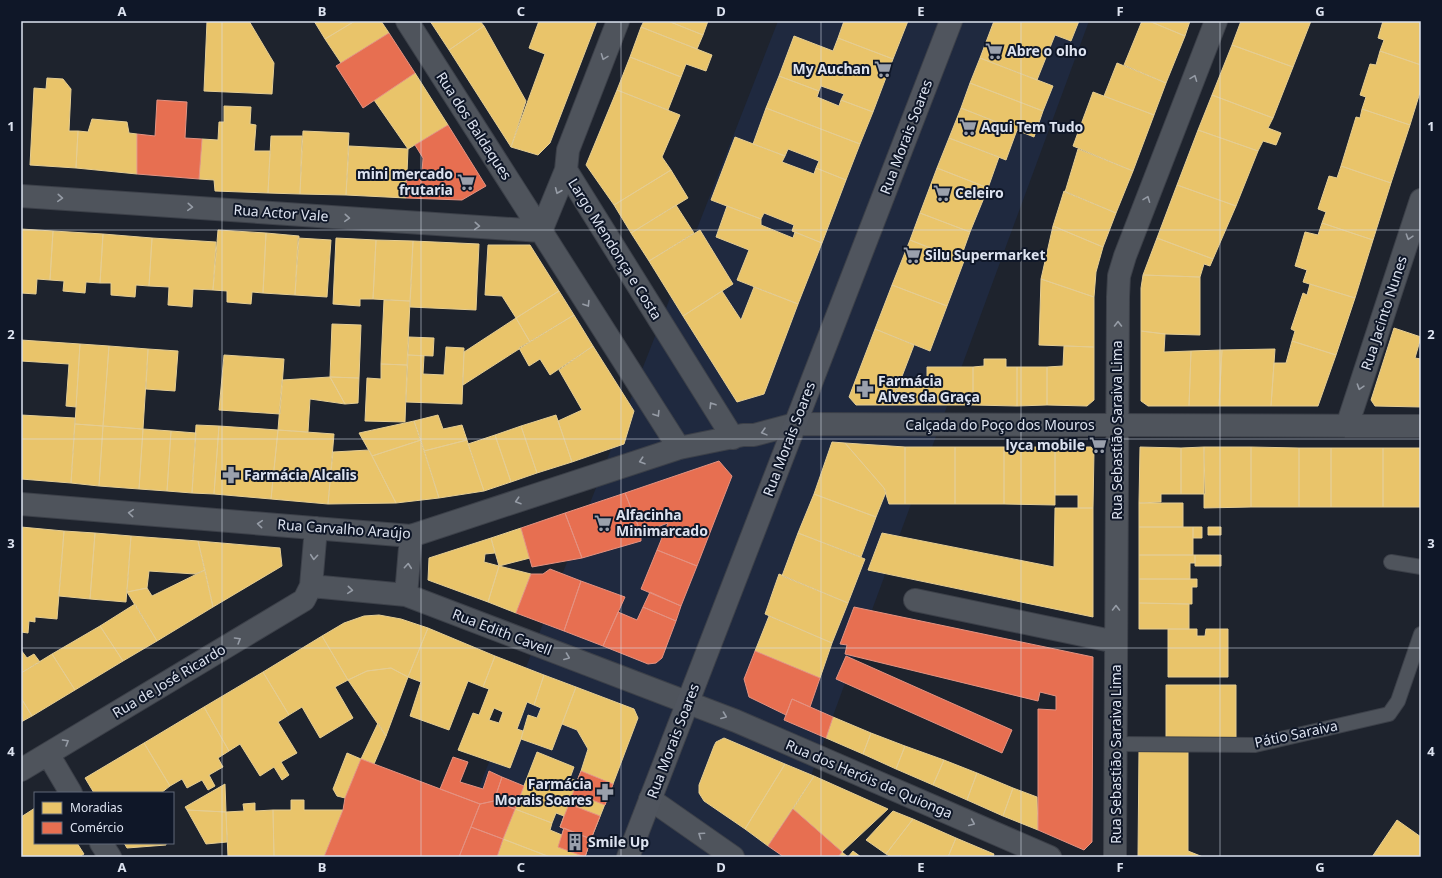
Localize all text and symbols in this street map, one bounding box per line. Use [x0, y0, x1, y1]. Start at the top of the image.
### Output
text: A [118, 2, 127, 20]
text: B [318, 2, 326, 20]
text: C [517, 2, 525, 20]
text: D [716, 2, 726, 20]
text: E [917, 2, 925, 20]
text: F [1116, 2, 1124, 20]
text: G [1315, 2, 1325, 20]
supermarket icon: Abre o olho [984, 41, 1004, 61]
place label: Abre o olho [1007, 41, 1087, 60]
one-way arrow [600, 54, 608, 61]
place label: My Auchan [793, 59, 870, 78]
supermarket icon: My Auchan [873, 59, 893, 79]
street label: Rua dos Baldaques [432, 68, 517, 184]
one-way arrow [1189, 74, 1197, 81]
street label: Rua Morais Soares [875, 76, 936, 197]
text: 1 [7, 117, 15, 135]
supermarket icon: Aqui Tem Tudo [958, 117, 978, 137]
place label: Aqui Tem Tudo [981, 117, 1084, 136]
text: 1 [1427, 117, 1435, 135]
place label: mini mercado frutaria [357, 164, 453, 199]
supermarket icon: mini mercado frutaria [456, 172, 476, 192]
street label: Largo Mendonça e Costa [564, 174, 667, 323]
supermarket icon: Celeiro [932, 183, 952, 203]
place label: Celeiro [955, 183, 1004, 202]
one-way arrow [555, 186, 563, 194]
one-way arrow [57, 194, 63, 203]
one-way arrow [1143, 196, 1151, 203]
street label: Rua Actor Vale [233, 200, 329, 225]
one-way arrow [187, 203, 193, 211]
one-way arrow [344, 213, 350, 222]
one-way arrow [474, 222, 480, 231]
one-way arrow [1405, 233, 1414, 240]
supermarket icon: Silu Supermarket [902, 245, 922, 265]
place label: Silu Supermarket [925, 245, 1046, 264]
street label: Rua Jacinto Nunes [1356, 253, 1411, 372]
one-way arrow [583, 300, 590, 307]
one-way arrow [1114, 321, 1122, 327]
text: 2 [7, 325, 15, 343]
text: 2 [1427, 325, 1435, 343]
street label: Rua Sebastião Saraiva Lima [1107, 340, 1126, 520]
place label: Farmácia Alves da Graça [878, 371, 980, 406]
street label: Rua Morais Soares [758, 378, 819, 499]
pharmacy icon: Farmácia Alves da Graça [855, 379, 875, 399]
one-way arrow [1356, 383, 1365, 390]
one-way arrow [710, 402, 717, 409]
one-way arrow [652, 410, 660, 417]
street label: Calçada do Poço dos Mouros [905, 415, 1095, 434]
one-way arrow [761, 428, 767, 436]
place label: lyca mobile [1006, 435, 1085, 454]
supermarket icon: lyca mobile [1088, 435, 1108, 455]
one-way arrow [638, 456, 645, 464]
pharmacy icon: Farmácia Alcalis [221, 465, 241, 485]
place label: Farmácia Alcalis [244, 465, 357, 484]
one-way arrow [515, 496, 522, 505]
place label: Alfacinha Minimarcado [616, 505, 708, 540]
one-way arrow [128, 509, 134, 518]
supermarket icon: Alfacinha Minimarcado [593, 513, 613, 533]
street label: Rua Carvalho Araújo [277, 514, 411, 543]
one-way arrow [257, 519, 263, 528]
text: 3 [7, 534, 15, 552]
text: 3 [1427, 534, 1435, 552]
one-way arrow [309, 554, 318, 560]
one-way arrow [404, 563, 413, 569]
one-way arrow [347, 585, 353, 594]
street label: Rua Edith Cavell [450, 604, 555, 659]
one-way arrow [1112, 605, 1120, 611]
one-way arrow [234, 637, 241, 644]
street label: Rua de José Ricardo [109, 639, 229, 722]
one-way arrow [563, 652, 570, 660]
street label: Rua Sebastião Saraiva Lima [1106, 664, 1125, 844]
street label: Rua Morais Soares [642, 680, 703, 801]
one-way arrow [721, 712, 728, 720]
street label: Pátio Saraiva [1253, 715, 1339, 752]
street label: Rua dos Heróis de Quionga [783, 735, 955, 822]
one-way arrow [62, 740, 69, 747]
text: 4 [7, 742, 15, 760]
text: 4 [1427, 742, 1435, 760]
place label: Farmácia Morais Soares [495, 774, 592, 809]
pharmacy icon: Farmácia Morais Soares [595, 782, 615, 802]
legend [34, 792, 174, 844]
text: Moradias [70, 799, 123, 816]
text: Comércio [70, 819, 124, 836]
one-way arrow [968, 819, 975, 827]
building icon: Smile Up [565, 832, 585, 852]
place label: Smile Up [588, 832, 649, 851]
one-way arrow [698, 832, 705, 840]
text: A [118, 858, 127, 876]
text: B [318, 858, 326, 876]
text: C [517, 858, 525, 876]
text: D [716, 858, 726, 876]
text: E [917, 858, 925, 876]
text: F [1116, 858, 1124, 876]
text: G [1315, 858, 1325, 876]

